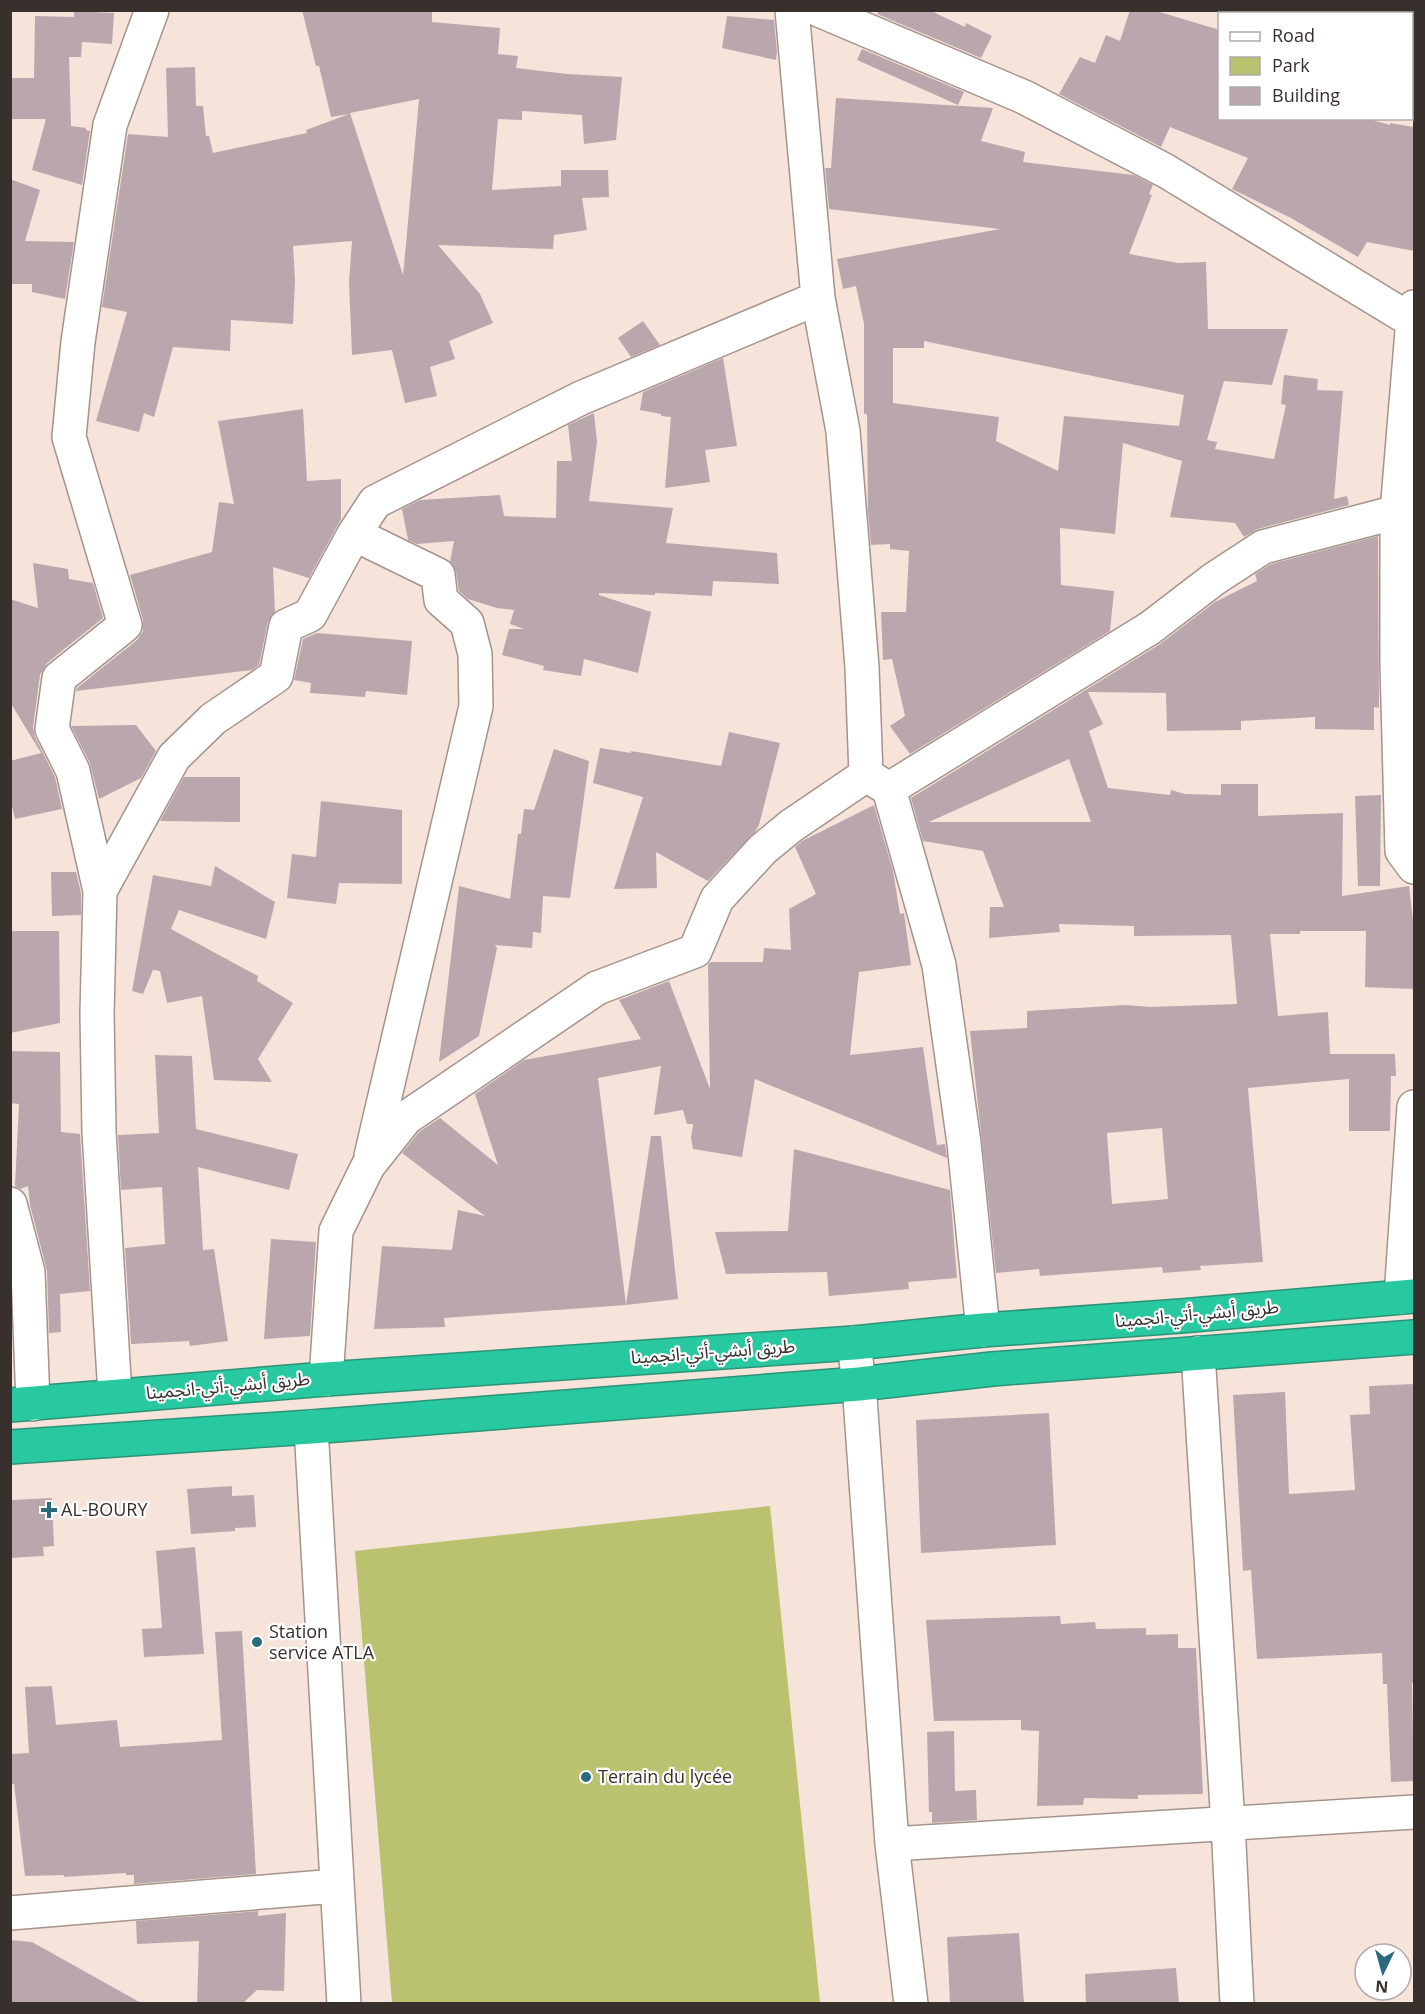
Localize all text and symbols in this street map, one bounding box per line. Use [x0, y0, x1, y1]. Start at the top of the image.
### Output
legend [1218, 12, 1413, 120]
text: Road [1272, 23, 1315, 47]
text: Park [1272, 53, 1310, 77]
text: Building [1272, 83, 1340, 107]
street label: طريق أبشي-أتي-انجمينا [1114, 1294, 1280, 1334]
street label: طريق أبشي-أتي-انجمينا [630, 1333, 796, 1371]
street label: طريق أبشي-أتي-انجمينا [145, 1366, 311, 1406]
place label: AL-BOURY [61, 1497, 148, 1521]
marker: AL-BOURY [42, 1503, 56, 1517]
place label: Station service ATLA [269, 1619, 375, 1664]
marker: Station service ATLA [250, 1635, 264, 1649]
place label: Terrain du lycée [598, 1764, 732, 1788]
marker: Terrain du lycée [579, 1770, 593, 1784]
north arrow [1353, 1942, 1413, 2002]
text: N [1374, 1975, 1389, 1998]

